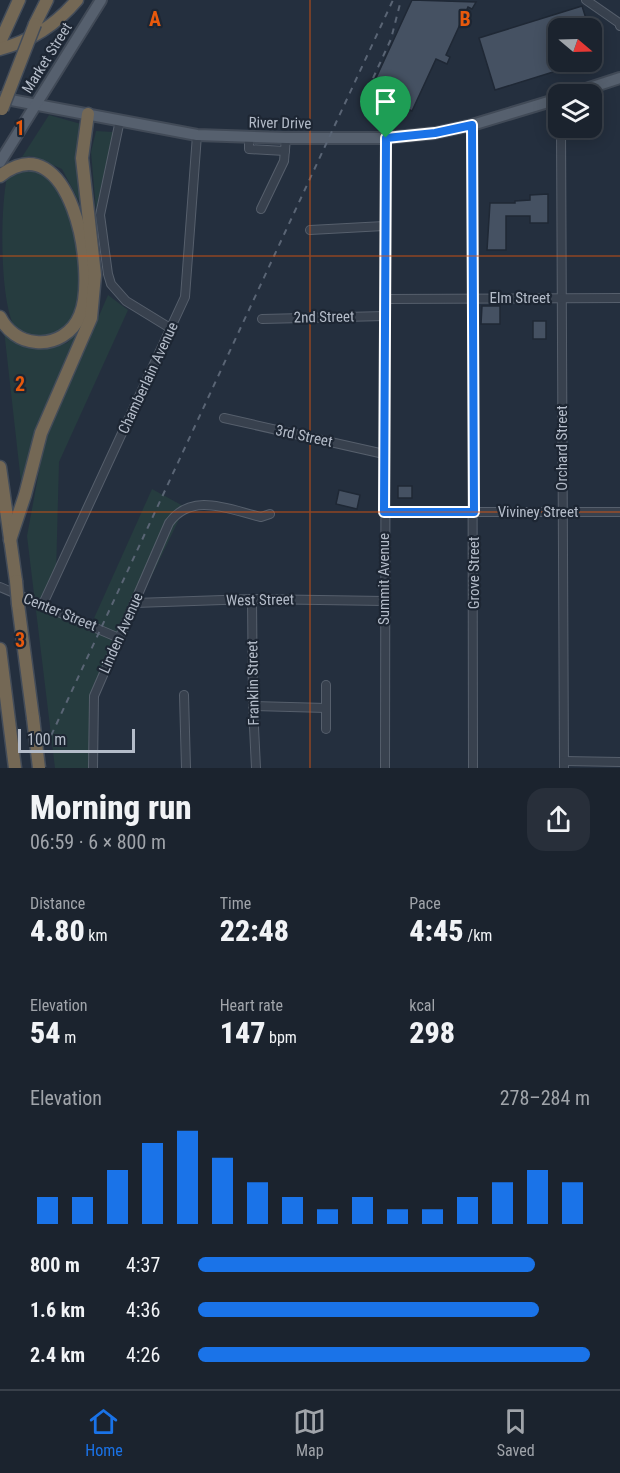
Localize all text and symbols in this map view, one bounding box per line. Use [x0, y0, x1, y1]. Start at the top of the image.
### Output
text: A [149, 7, 161, 31]
text: B [459, 7, 471, 31]
north arrow [548, 18, 602, 72]
map controls [548, 18, 602, 138]
street label: Market Street [18, 19, 76, 97]
pin [360, 76, 411, 138]
button: layers [548, 84, 602, 138]
icon: arrive [369, 85, 402, 118]
street label: River Drive [248, 113, 312, 133]
text: 1 [15, 116, 25, 140]
street label: Elm Street [490, 289, 550, 307]
street label: 2nd Street [293, 307, 355, 327]
street label: Chamberlain Avenue [114, 319, 182, 437]
text: 2 [15, 372, 25, 396]
street label: Orchard Street [553, 405, 571, 491]
street label: 3rd Street [274, 421, 334, 451]
street label: Viviney Street [498, 503, 578, 521]
street label: Summit Avenue [375, 533, 393, 625]
street label: Grove Street [465, 537, 483, 609]
street label: Center Street [21, 589, 99, 635]
street label: Linden Avenue [95, 590, 147, 676]
street label: West Street [226, 590, 294, 610]
text: 3 [15, 628, 25, 652]
street label: Franklin Street [243, 640, 263, 726]
scale bar [18, 726, 135, 754]
text: 100 m [27, 730, 66, 749]
text: Morning run [30, 788, 192, 827]
button: share [527, 788, 590, 851]
text: 06:59 · 6 × 800 m [30, 830, 166, 854]
text: Distance [30, 894, 85, 913]
text: Time [220, 894, 251, 913]
text: Pace [409, 894, 441, 913]
text: 4.80 [30, 913, 85, 948]
text: 22:48 [220, 913, 289, 948]
text: 4:45 [409, 913, 464, 948]
text: km [85, 926, 108, 945]
text: /km [464, 926, 492, 945]
text: Elevation [30, 996, 88, 1015]
text: Heart rate [220, 996, 283, 1015]
text: kcal [409, 996, 435, 1015]
text: 54 [30, 1015, 61, 1050]
text: 147 [220, 1015, 265, 1050]
text: 298 [409, 1015, 455, 1050]
text: m [61, 1028, 76, 1047]
text: bpm [265, 1028, 297, 1047]
text: Elevation [30, 1086, 102, 1110]
text: 278–284 m [500, 1086, 590, 1110]
text: 800 m [30, 1253, 80, 1277]
text: 4:37 [126, 1253, 160, 1277]
text: 1.6 km [30, 1298, 85, 1322]
text: 4:36 [126, 1298, 160, 1322]
text: 2.4 km [30, 1343, 85, 1367]
text: 4:26 [126, 1343, 160, 1367]
tab: Home [85, 1405, 123, 1460]
tab: Map [293, 1405, 326, 1460]
tab: Saved [497, 1405, 535, 1460]

